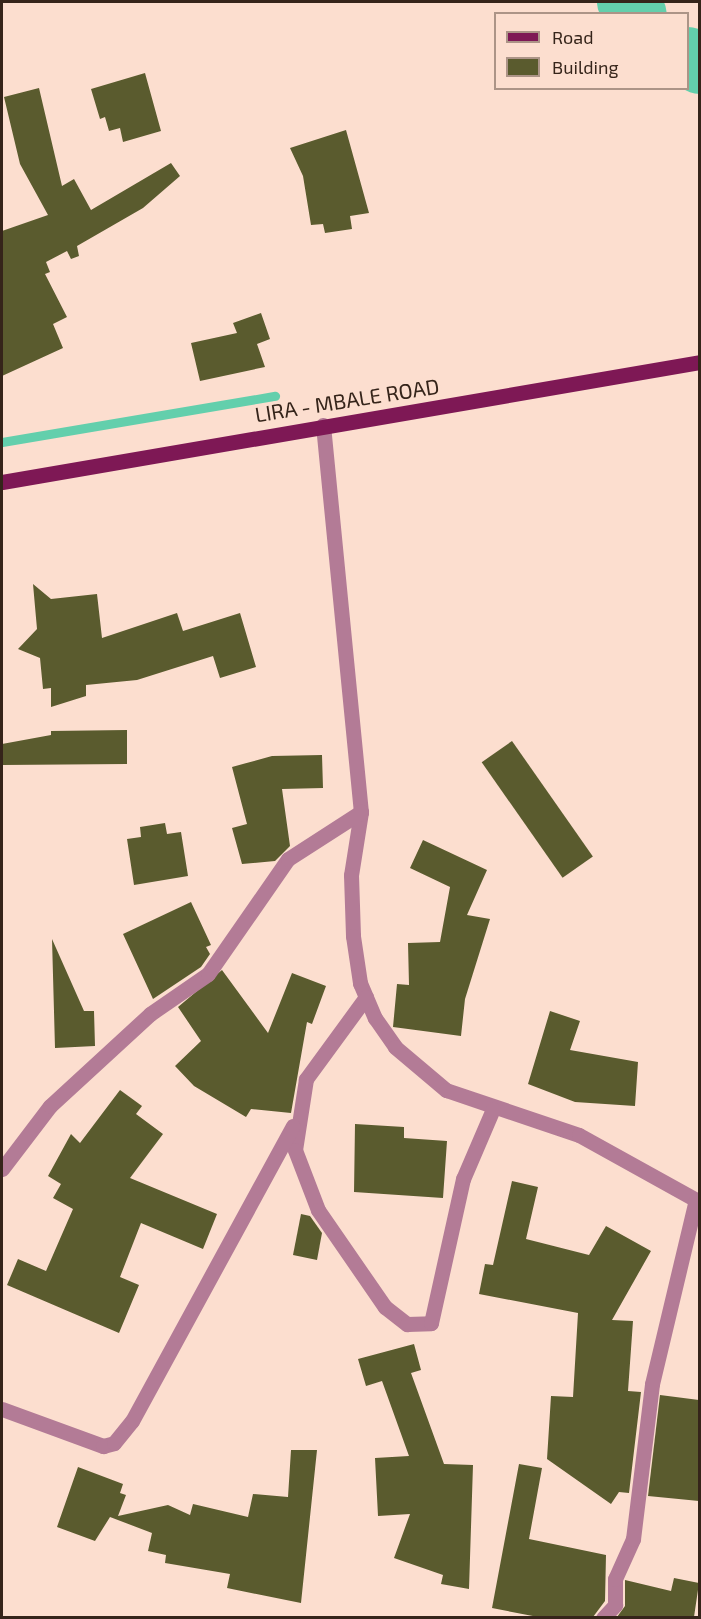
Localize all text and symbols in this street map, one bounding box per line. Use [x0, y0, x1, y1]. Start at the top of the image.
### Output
legend [494, 12, 689, 90]
text: Road [552, 26, 593, 48]
text: Building [552, 56, 619, 78]
street label: LIRA - MBALE ROAD [253, 373, 441, 427]

